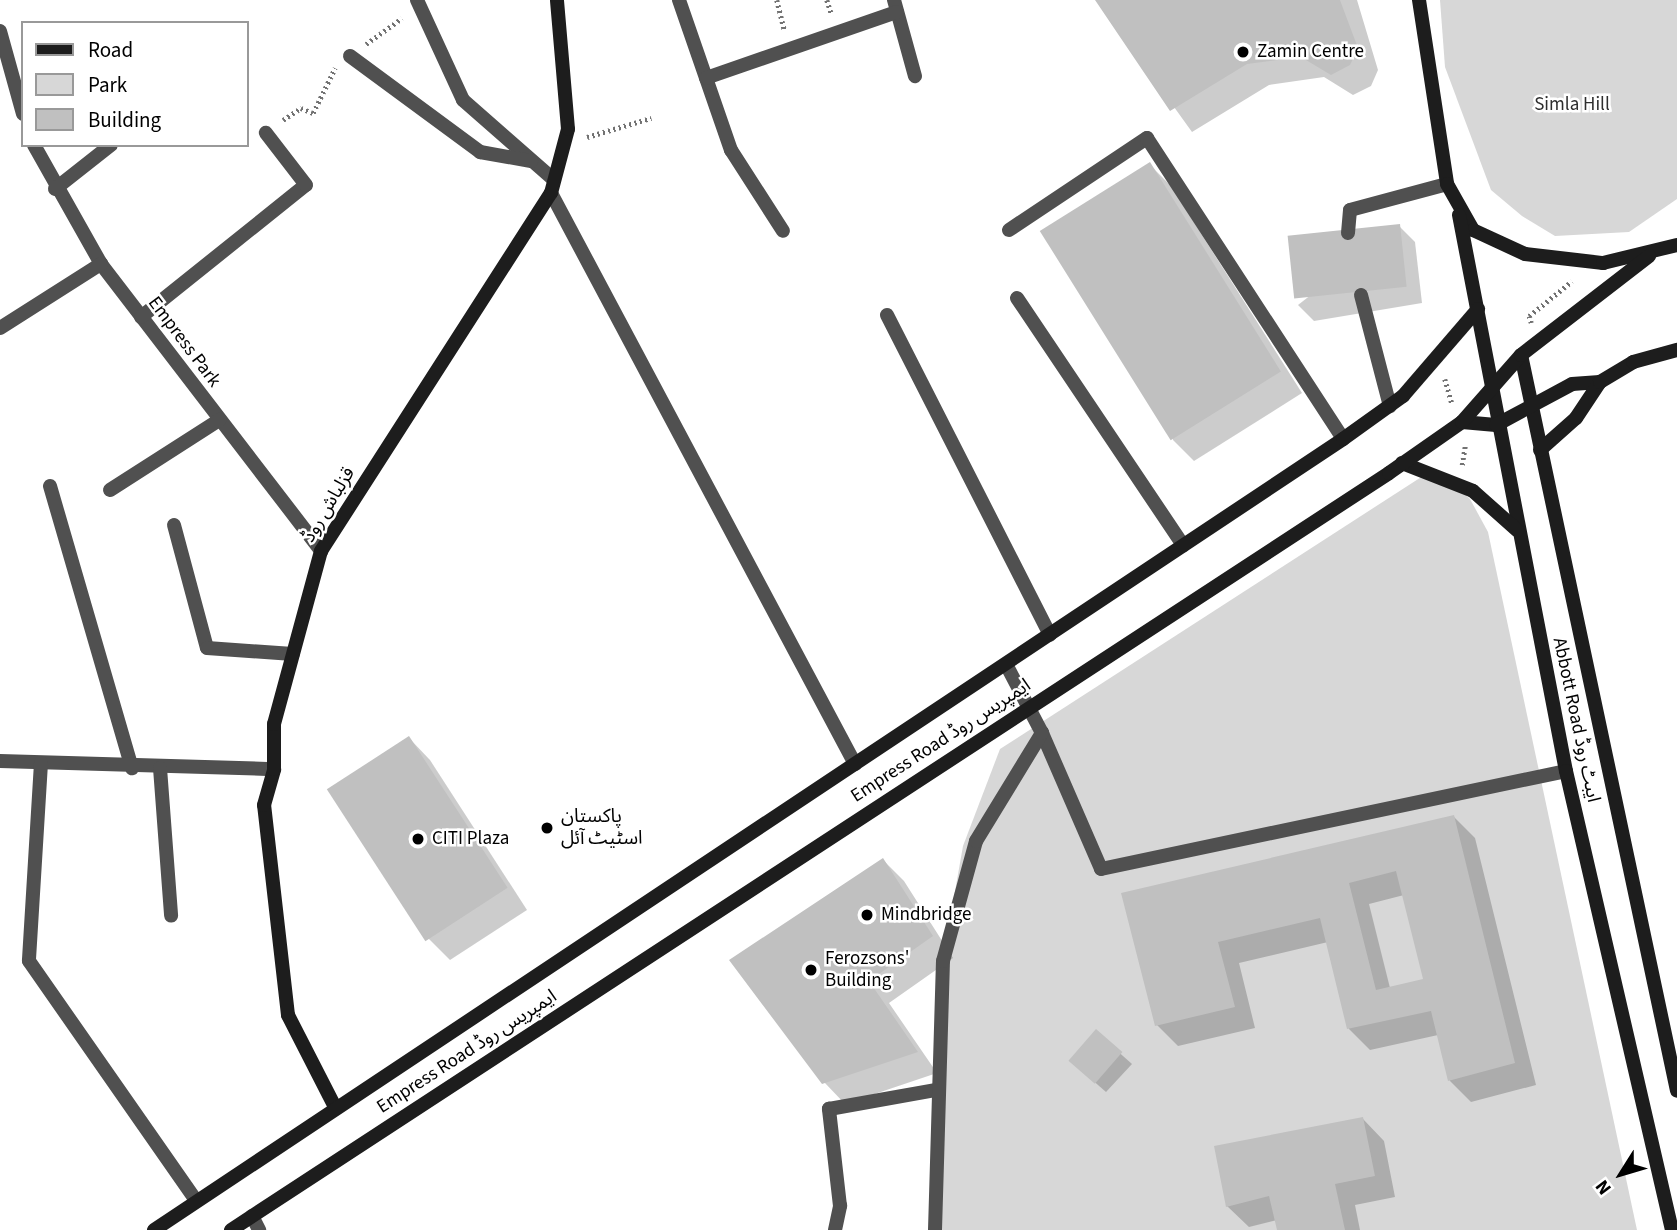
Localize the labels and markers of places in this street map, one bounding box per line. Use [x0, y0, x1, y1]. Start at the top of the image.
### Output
place label: Zamin Centre [1257, 41, 1364, 63]
marker: Zamin Centre [1235, 44, 1251, 60]
place label: پاکستان اسٹیٹ آئل [561, 806, 643, 850]
marker: پاکستان اسٹیٹ آئل [539, 820, 555, 836]
place label: CITI Plaza [432, 828, 509, 850]
marker: CITI Plaza [410, 831, 426, 847]
place label: Mindbridge [881, 904, 971, 926]
marker: Mindbridge [859, 907, 875, 923]
place label: Ferozsons' Building [825, 948, 910, 992]
marker: Ferozsons' Building [803, 962, 819, 978]

